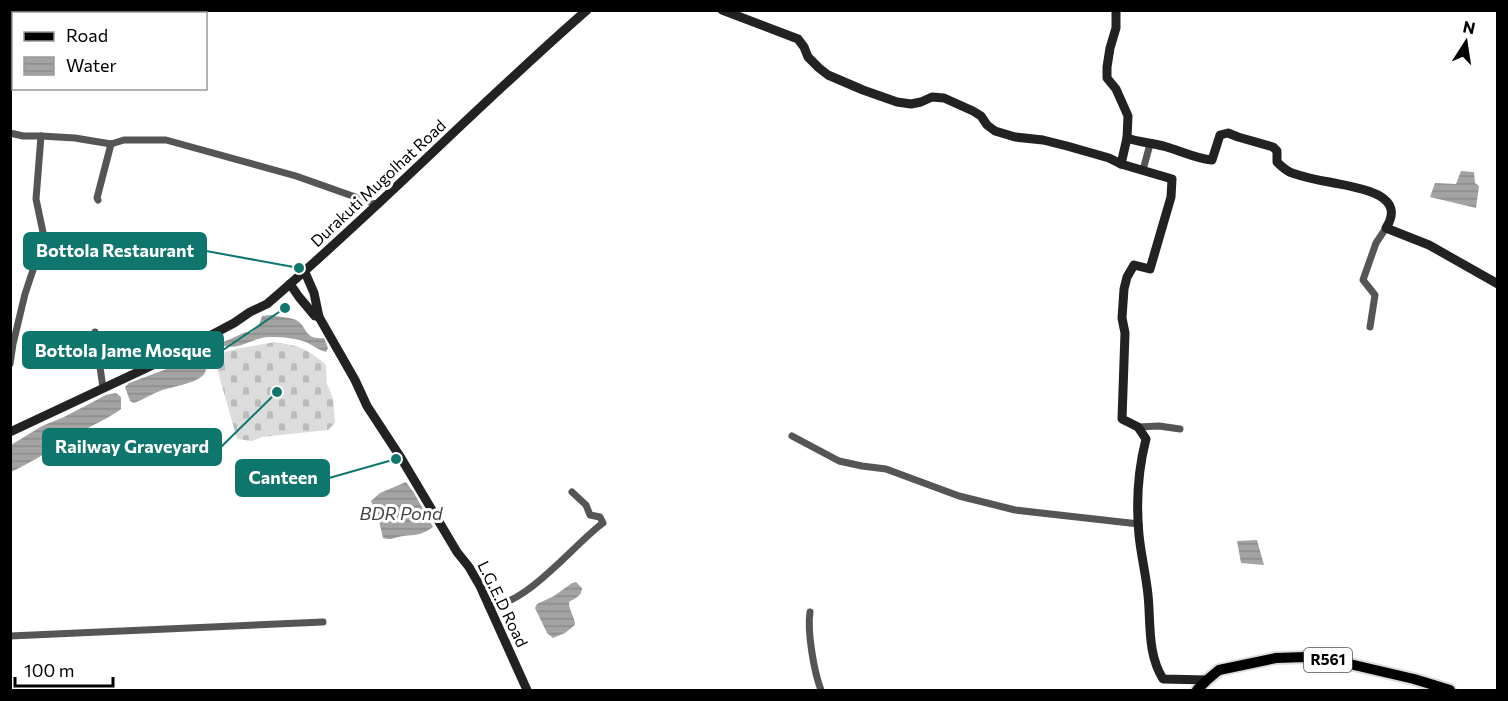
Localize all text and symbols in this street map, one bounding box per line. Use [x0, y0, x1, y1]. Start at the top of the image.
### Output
legend [12, 12, 207, 90]
north arrow [1436, 12, 1496, 72]
text: N [1461, 16, 1477, 37]
text: Road [66, 24, 108, 46]
text: Water [66, 54, 117, 76]
street label: Durakuti Mugolhat Road [306, 115, 449, 250]
callout: Bottola Restaurant [24, 233, 206, 269]
text: Bottola Restaurant [36, 239, 194, 261]
callout: Bottola Jame Mosque [23, 332, 223, 368]
text: Bottola Jame Mosque [35, 339, 211, 361]
callout: Railway Graveyard [43, 429, 221, 465]
text: Railway Graveyard [55, 435, 209, 457]
callout: Canteen [236, 460, 329, 496]
text: Canteen [248, 466, 318, 488]
water label: BDR Pond [360, 502, 443, 524]
street label: L.G.E.D Road [474, 558, 532, 650]
road number: R561 [1304, 648, 1352, 672]
scale bar [15, 650, 112, 688]
text: 100 m [24, 659, 74, 681]

